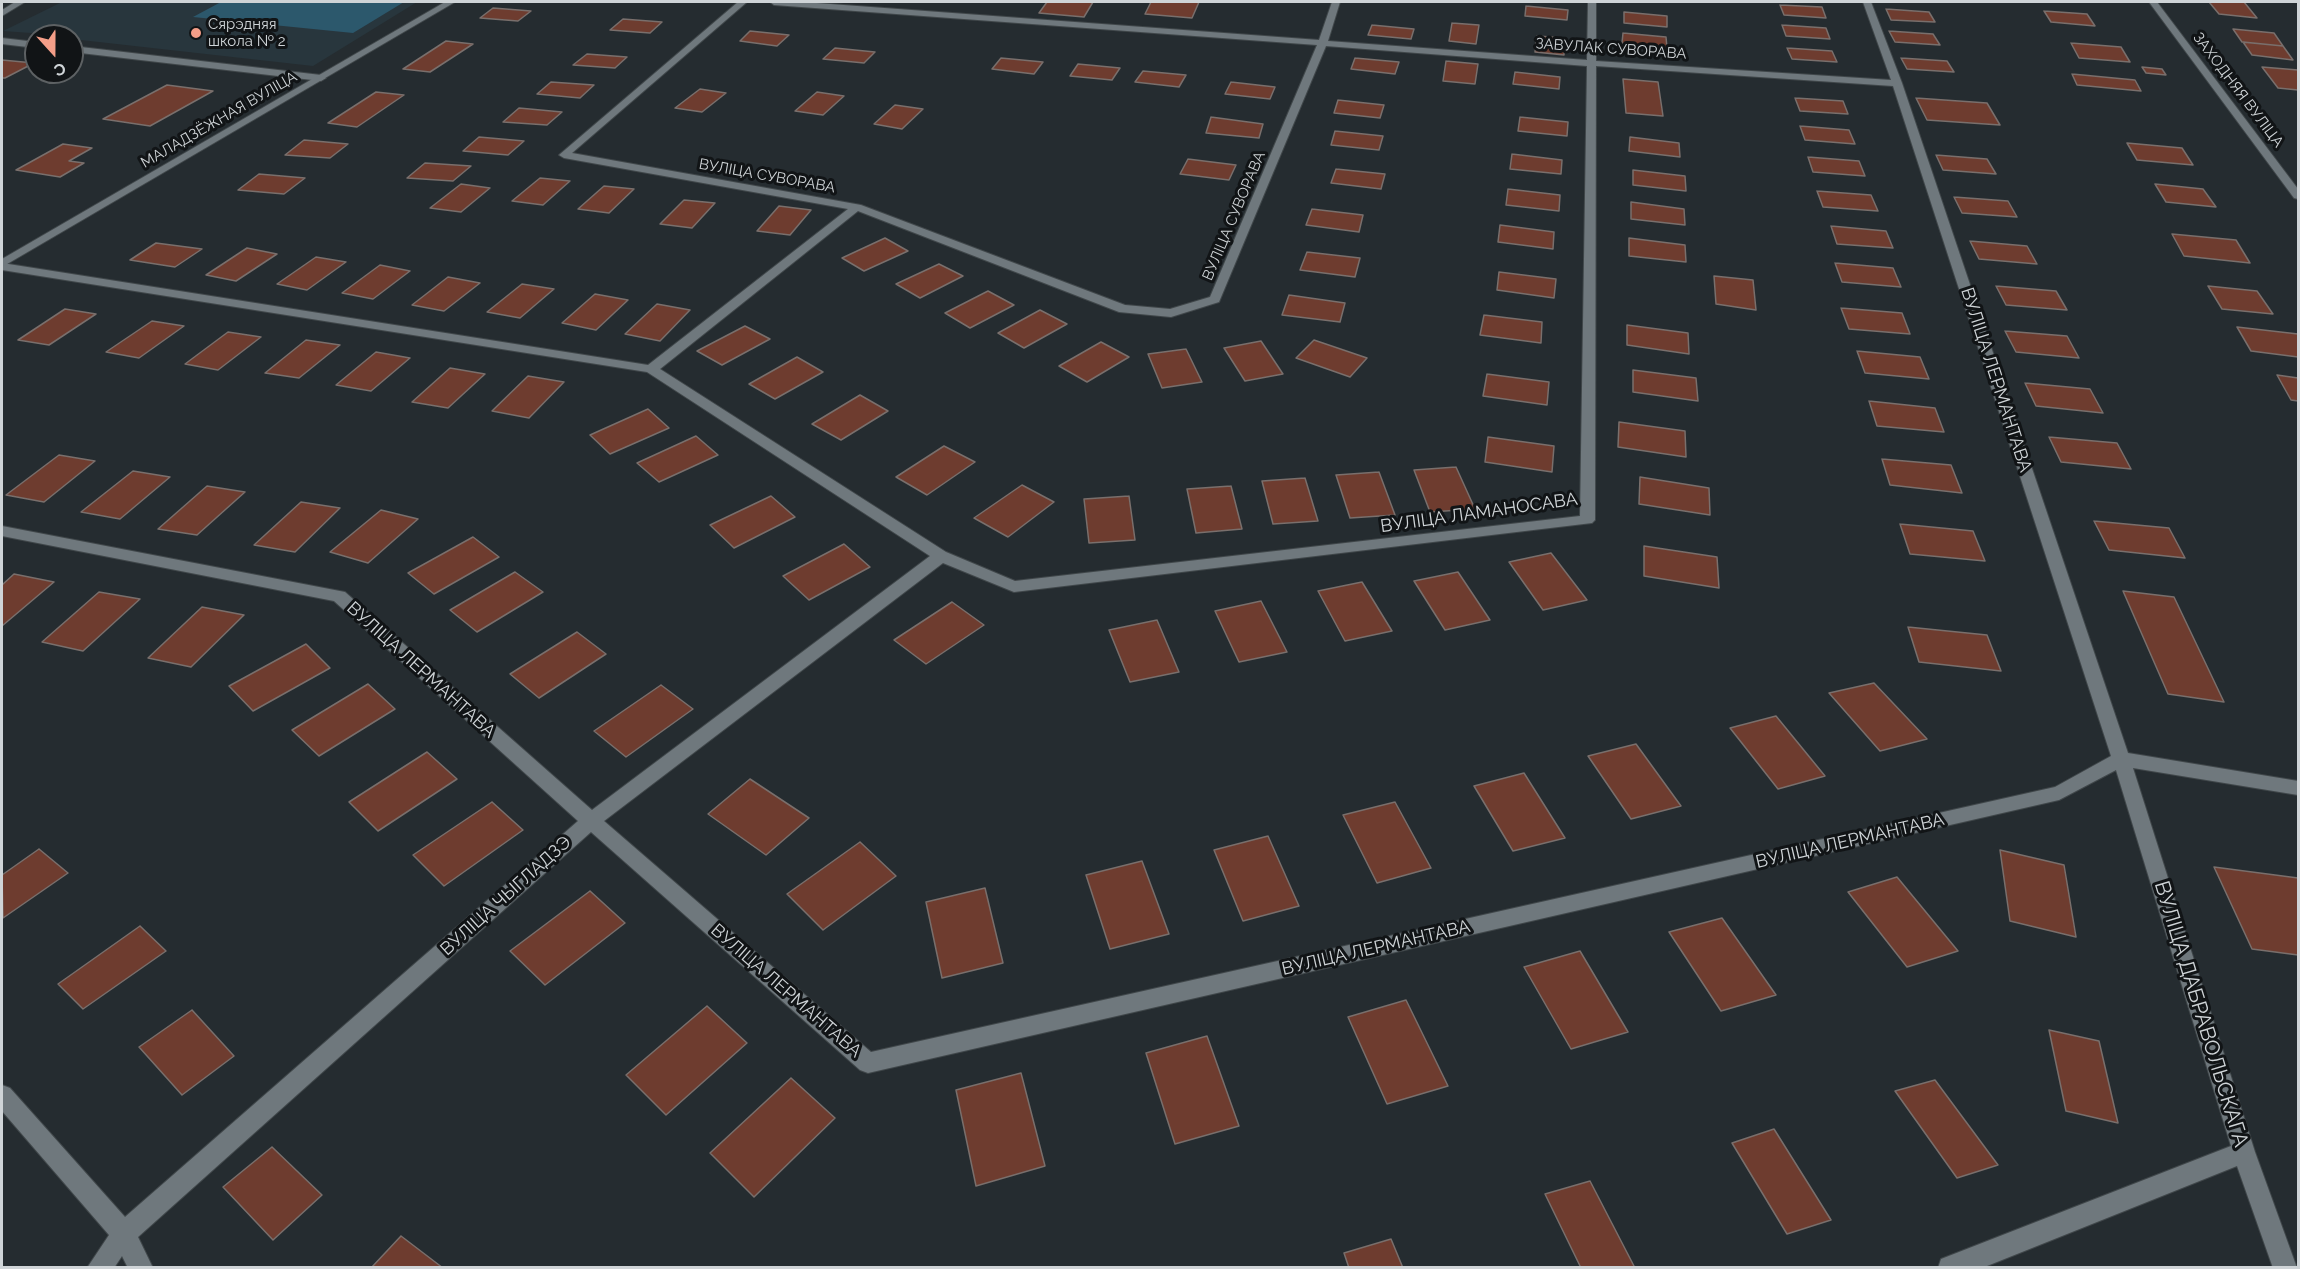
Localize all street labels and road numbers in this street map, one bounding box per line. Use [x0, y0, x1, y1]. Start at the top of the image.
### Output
street label: ЗАХОДНЯЯ ВУЛІЦА [2189, 29, 2287, 151]
street label: ЗАВУЛАК СУВОРАВА [1535, 35, 1687, 63]
street label: МАЛАДЗЁЖНАЯ ВУЛІЦА [138, 68, 300, 172]
street label: ВУЛІЦА СУВОРАВА [1199, 149, 1269, 283]
street label: ВУЛІЦА СУВОРАВА [697, 155, 837, 197]
street label: ВУЛІЦА ЛЕРМАНТАВА [1956, 285, 2036, 475]
street label: ВУЛІЦА ЛАМАНОСАВА [1379, 488, 1579, 538]
street label: ВУЛІЦА ЛЕРМАНТАВА [342, 597, 500, 743]
street label: ВУЛІЦА ЛЕРМАНТАВА [1754, 809, 1946, 873]
street label: ВУЛІЦА ЧЫГЛАДЗЭ [436, 832, 576, 960]
street label: ВУЛІЦА ДАБРАВОЛЬСКАГА [2148, 878, 2254, 1150]
street label: ВУЛІЦА ЛЕРМАНТАВА [1280, 916, 1472, 980]
street label: ВУЛІЦА ЛЕРМАНТАВА [706, 920, 866, 1062]

